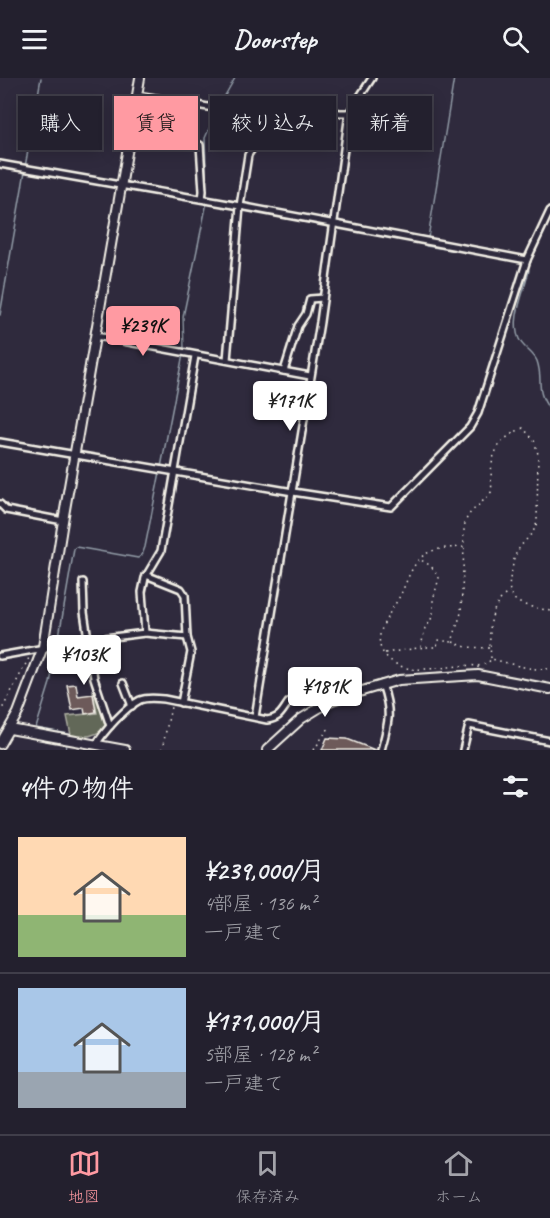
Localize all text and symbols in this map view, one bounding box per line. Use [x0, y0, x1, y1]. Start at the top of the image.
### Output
text: Doorstep [234, 22, 317, 56]
icon: menu [18, 23, 51, 56]
icon: search [499, 23, 532, 56]
chip: 購入 [18, 96, 102, 150]
chip: 賃貸 [114, 96, 198, 150]
chip: 絞り込み [210, 96, 336, 150]
chip: 新着 [348, 96, 432, 150]
pin: ¥239K [101, 306, 185, 357]
text: ¥239K [120, 313, 166, 338]
pin: ¥171K [248, 381, 332, 432]
text: ¥171K [267, 388, 313, 413]
pin: ¥103K [42, 635, 126, 686]
text: ¥103K [61, 642, 107, 667]
pin: ¥181K [283, 667, 367, 718]
text: ¥181K [302, 674, 348, 699]
icon: filters [499, 770, 532, 803]
text: 4件の物件 [18, 772, 134, 805]
text: ¥239,000/月 [204, 854, 325, 887]
icon: home [66, 861, 138, 933]
text: 4部屋 · 136 m² [204, 891, 316, 916]
text: 一戸建て [204, 920, 284, 945]
text: ¥171,000/月 [204, 1005, 326, 1038]
icon: home [66, 1012, 138, 1084]
text: 5部屋 · 128 m² [204, 1042, 316, 1067]
text: 一戸建て [204, 1071, 284, 1096]
tab: 地図 [68, 1147, 101, 1207]
tab: 保存済み [236, 1147, 300, 1207]
tab: ホーム [435, 1147, 482, 1207]

